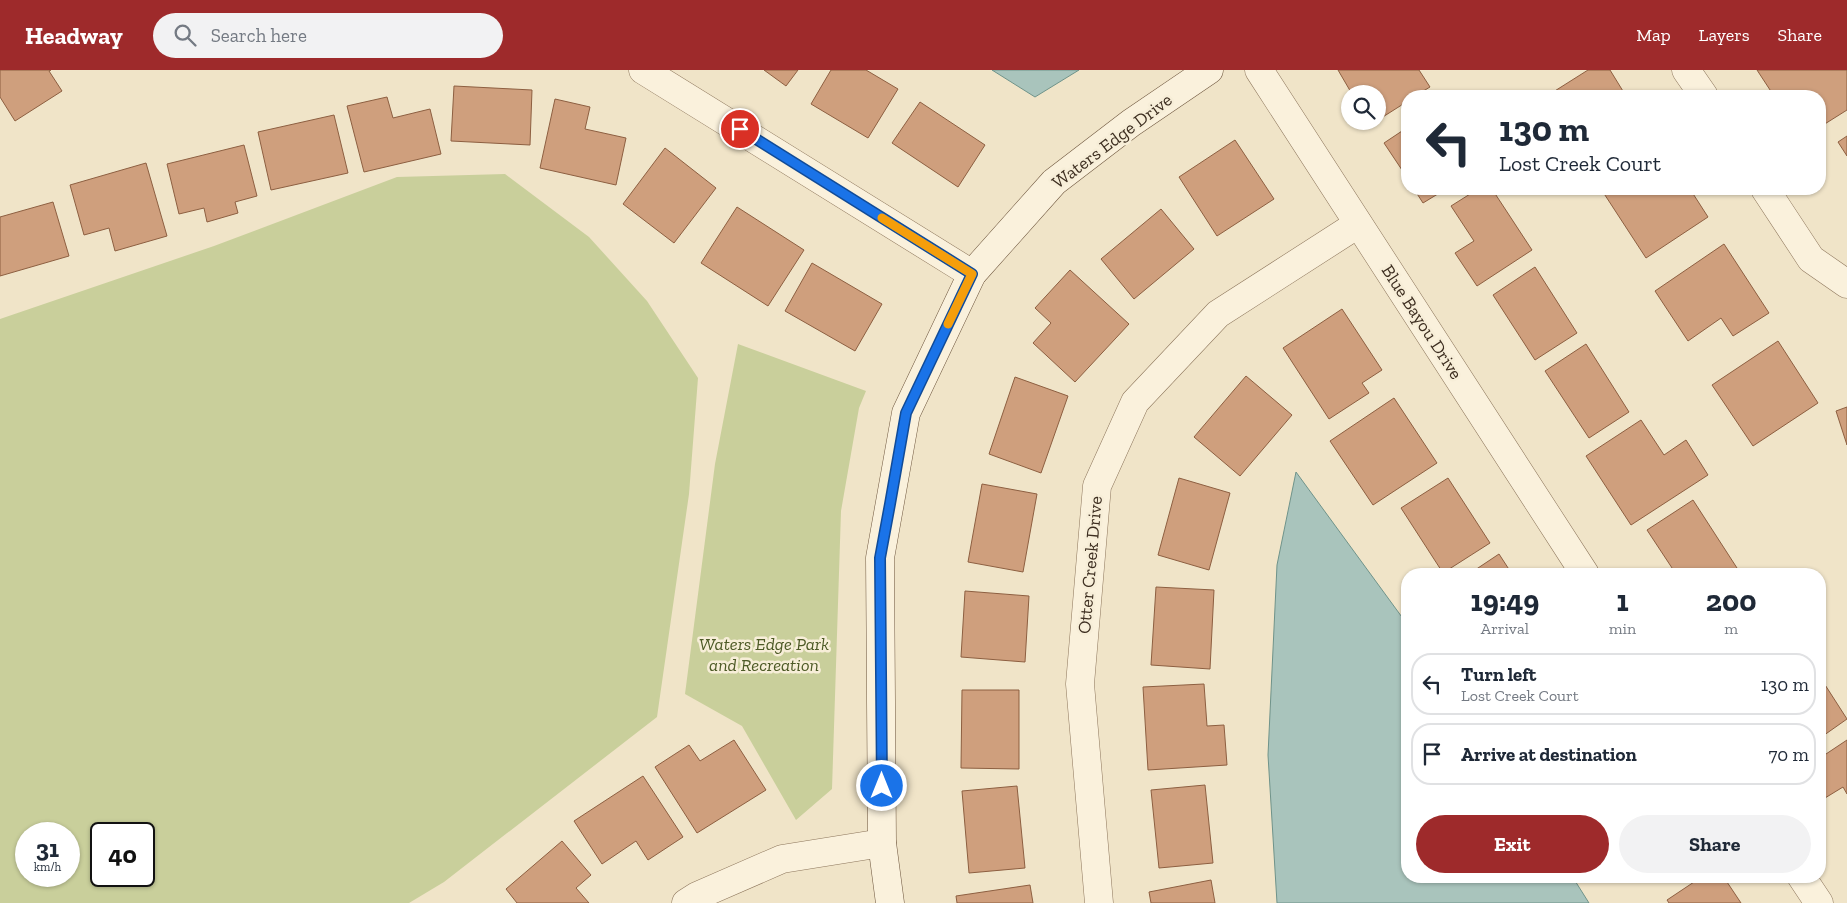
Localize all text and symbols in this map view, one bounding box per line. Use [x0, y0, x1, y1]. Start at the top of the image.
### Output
search box [153, 13, 503, 58]
text: Headway [25, 21, 123, 50]
icon: search [171, 21, 199, 49]
text: Search here [211, 24, 307, 47]
text: Map [1636, 24, 1671, 46]
text: Layers [1699, 24, 1750, 46]
text: Share [1778, 24, 1822, 46]
map controls [1341, 85, 1386, 130]
button: search [1341, 85, 1386, 130]
street label: Waters Edge Drive [1048, 89, 1176, 193]
pin [719, 108, 761, 150]
text: 130 m [1499, 108, 1589, 150]
icon: left [1416, 110, 1481, 175]
icon: arrive [726, 115, 754, 143]
text: Lost Creek Court [1499, 150, 1661, 177]
street label: Blue Bayou Drive [1377, 261, 1467, 383]
street label: Otter Creek Drive [1073, 495, 1107, 635]
text: 19:49 [1471, 583, 1539, 619]
text: 1 [1616, 583, 1629, 619]
text: 200 [1706, 583, 1756, 619]
text: Arrival [1481, 619, 1529, 638]
text: min [1609, 619, 1636, 638]
text: m [1724, 619, 1738, 638]
park label: Waters Edge Park and Recreation [699, 633, 829, 676]
text: Turn left [1461, 663, 1536, 686]
icon: left [1418, 670, 1446, 698]
text: 130 m [1761, 673, 1809, 696]
text: Lost Creek Court [1461, 686, 1579, 705]
icon: arrive [1418, 740, 1446, 768]
text: Arrive at destination [1461, 743, 1637, 766]
text: 70 m [1768, 743, 1809, 766]
position arrow [855, 759, 907, 811]
button: Exit [1416, 815, 1609, 873]
button: Share [1619, 815, 1811, 873]
speed limit sign: 40 [90, 822, 155, 887]
text: 31 [36, 833, 59, 863]
text: km/h [34, 860, 61, 874]

